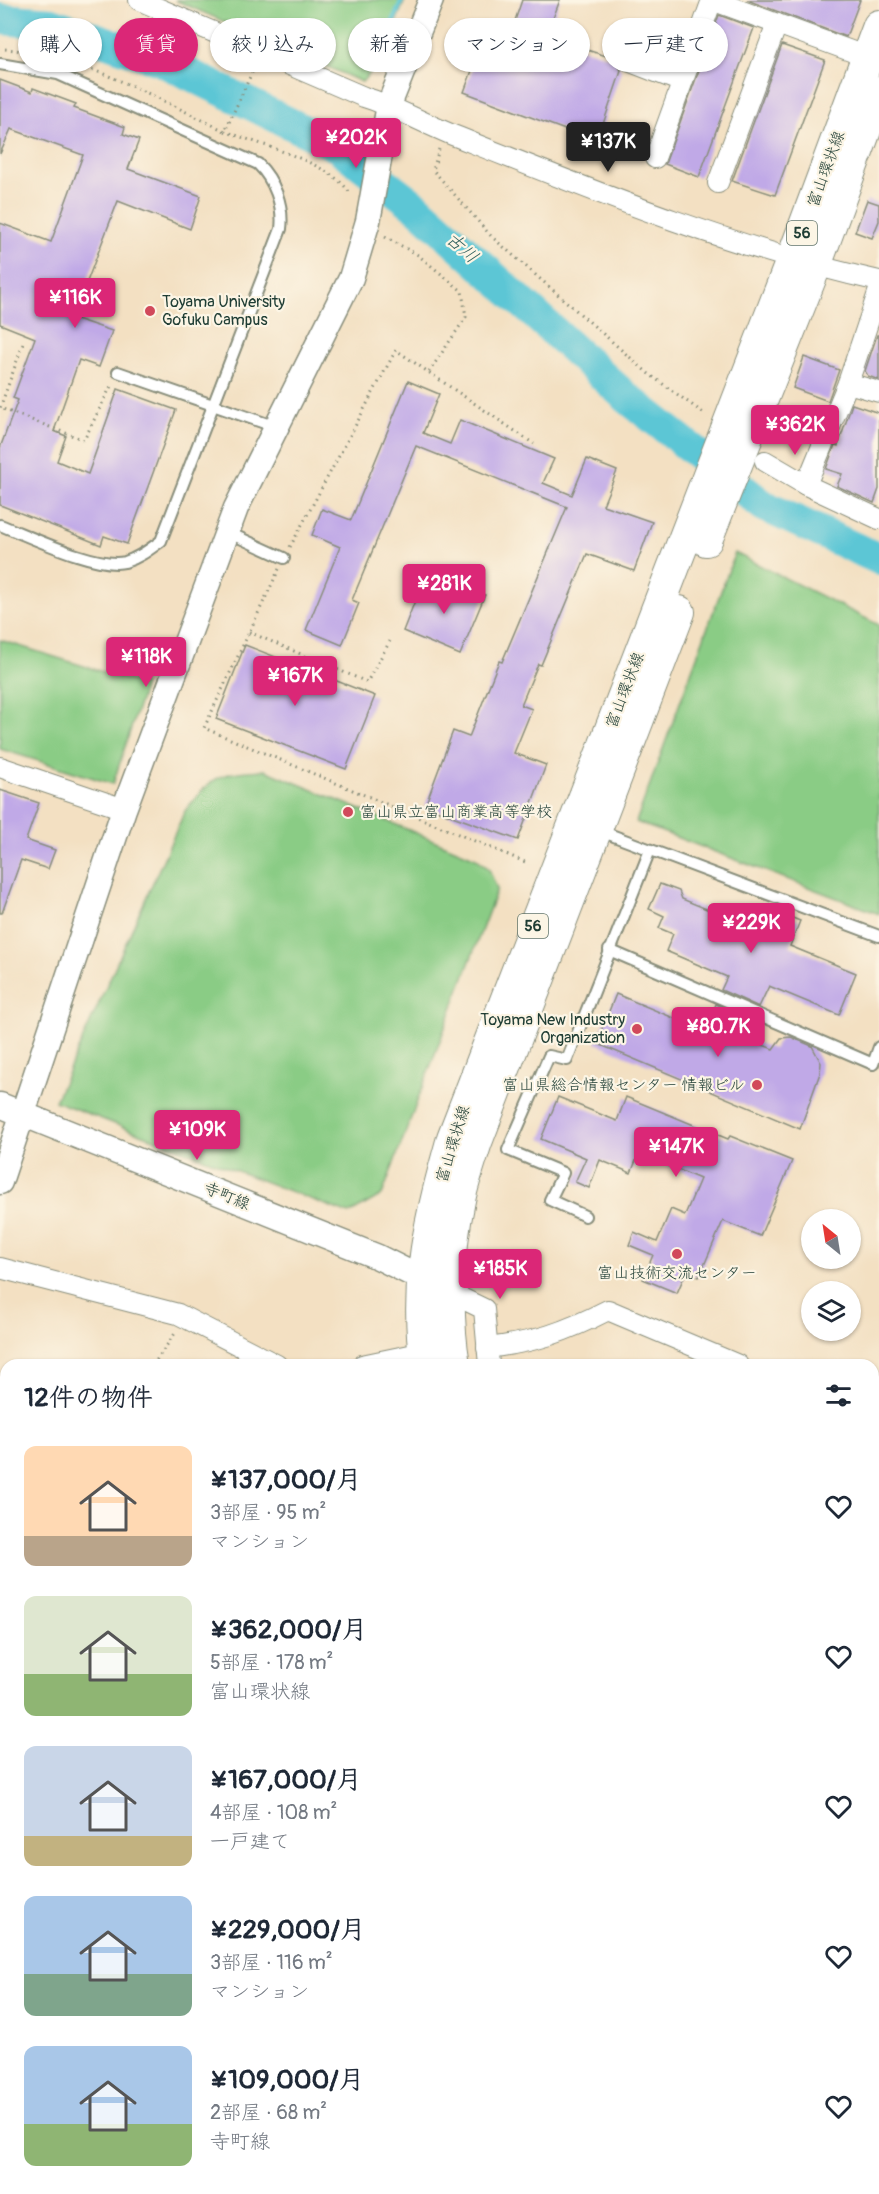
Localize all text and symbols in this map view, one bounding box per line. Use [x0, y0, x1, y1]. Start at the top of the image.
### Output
chip: 購入 [18, 18, 102, 72]
chip: 賃貸 [114, 18, 198, 72]
chip: 絞り込み [210, 18, 336, 72]
chip: 新着 [348, 18, 432, 72]
chip: マンション [444, 18, 590, 72]
chip: 一戸建て [602, 18, 728, 72]
pin: ¥202K [314, 118, 398, 169]
pin: ¥137K [566, 122, 650, 173]
text: ¥202K [325, 125, 387, 150]
street label: 富山環状線 [803, 128, 849, 210]
text: ¥137K [580, 129, 636, 154]
road number: 56 [787, 221, 817, 245]
water label: 古川 [441, 227, 483, 269]
pin: ¥116K [33, 278, 117, 329]
text: ¥116K [48, 285, 102, 310]
place label: Toyama University Gofuku Campus [162, 292, 285, 330]
marker: Toyama University Gofuku Campus [143, 304, 157, 318]
pin: ¥362K [753, 405, 837, 456]
text: ¥362K [765, 412, 825, 437]
pin: ¥281K [402, 564, 486, 615]
text: ¥281K [416, 571, 472, 596]
pin: ¥118K [104, 637, 188, 688]
text: ¥118K [120, 644, 172, 669]
street label: 富山環状線 [601, 649, 649, 731]
pin: ¥167K [253, 656, 337, 707]
text: ¥167K [267, 663, 323, 688]
place label: 富山県立富山商業高等学校 [360, 802, 552, 822]
marker: 富山県立富山商業高等学校 [341, 805, 355, 819]
pin: ¥229K [709, 903, 793, 954]
text: ¥229K [722, 910, 780, 935]
road number: 56 [518, 914, 548, 938]
pin: ¥80.7K [669, 1007, 767, 1058]
place label: Toyama New Industry Organization [480, 1010, 625, 1048]
text: ¥80.7K [686, 1014, 750, 1039]
marker: Toyama New Industry Organization [630, 1022, 644, 1036]
place label: 富山県総合情報センター 情報ビル [502, 1075, 745, 1095]
marker: 富山県総合情報センター 情報ビル [750, 1078, 764, 1092]
street label: 富山環状線 [432, 1103, 474, 1185]
pin: ¥109K [155, 1110, 239, 1161]
text: ¥109K [168, 1117, 226, 1142]
pin: ¥147K [634, 1127, 718, 1178]
text: ¥147K [648, 1134, 704, 1159]
street label: 寺町線 [201, 1178, 253, 1214]
north arrow [801, 1209, 861, 1269]
map controls [801, 1209, 861, 1341]
marker: 富山技術交流センター [670, 1247, 684, 1261]
pin: ¥185K [458, 1249, 542, 1300]
text: ¥185K [473, 1256, 527, 1281]
place label: 富山技術交流センター [597, 1263, 757, 1283]
button: layers [801, 1281, 861, 1341]
icon: filters [822, 1379, 855, 1412]
text: 12件の物件 [24, 1382, 153, 1414]
text: ¥137,000/月 [210, 1464, 362, 1496]
icon: home [72, 1470, 144, 1542]
icon: heart [822, 1490, 855, 1523]
text: 3部屋 · 95 m² [210, 1500, 326, 1525]
text: マンション [210, 1529, 309, 1554]
text: ¥362,000/月 [210, 1614, 367, 1646]
icon: home [72, 1620, 144, 1692]
icon: heart [822, 1640, 855, 1673]
text: 5部屋 · 178 m² [210, 1650, 333, 1675]
text: 富山環状線 [210, 1679, 310, 1704]
text: ¥167,000/月 [210, 1764, 362, 1796]
icon: home [72, 1770, 144, 1842]
icon: heart [822, 1790, 855, 1823]
text: 4部屋 · 108 m² [210, 1800, 337, 1825]
text: 一戸建て [210, 1829, 290, 1854]
text: ¥229,000/月 [210, 1914, 366, 1946]
icon: home [72, 1920, 144, 1992]
icon: heart [822, 1940, 855, 1973]
text: 3部屋 · 116 m² [210, 1950, 333, 1975]
text: マンション [210, 1979, 309, 2004]
text: ¥109,000/月 [210, 2064, 365, 2096]
icon: home [72, 2070, 144, 2142]
icon: heart [822, 2090, 855, 2123]
text: 2部屋 · 68 m² [210, 2100, 327, 2125]
text: 寺町線 [210, 2129, 270, 2154]

